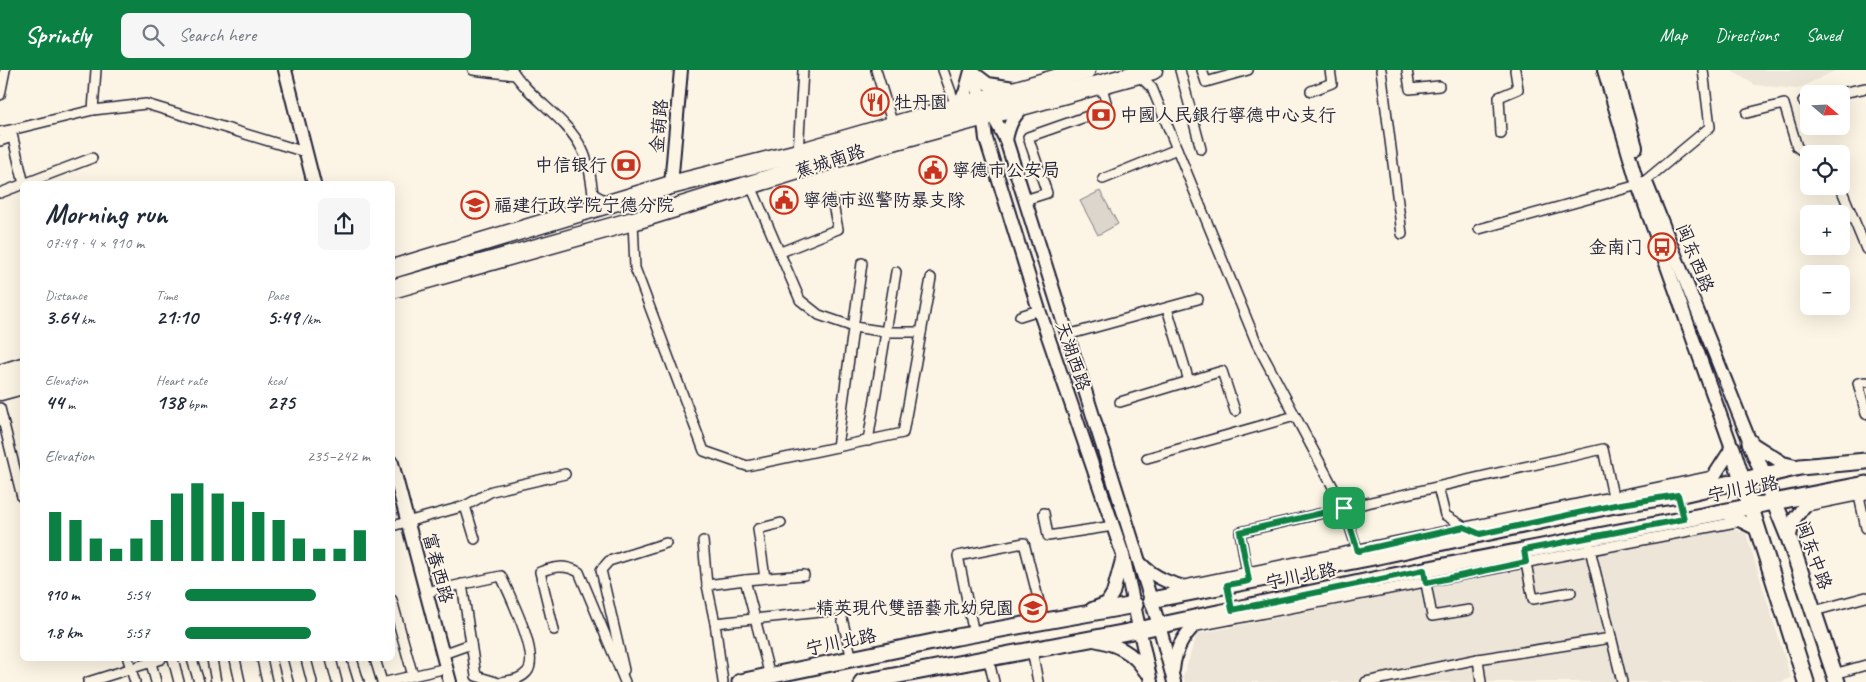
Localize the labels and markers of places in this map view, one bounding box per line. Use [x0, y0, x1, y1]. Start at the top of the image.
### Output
restaurant icon: 牡丹園 [860, 87, 890, 117]
place label: 牡丹園 [894, 91, 948, 113]
bank icon: 中國人民銀行寧德中心支行 [1086, 100, 1116, 130]
place label: 中國人民銀行寧德中心支行 [1120, 104, 1336, 126]
bank icon: 中信银行 [611, 150, 641, 180]
place label: 中信银行 [535, 154, 607, 176]
public building icon: 寧德市公安局 [918, 155, 948, 185]
place label: 寧德市公安局 [952, 159, 1060, 181]
public building icon: 寧德市巡警防暴支隊 [769, 185, 799, 215]
place label: 寧德市巡警防暴支隊 [803, 189, 965, 211]
school or university icon: 福建行政学院宁德分院 [460, 190, 490, 220]
place label: 福建行政学院宁德分院 [494, 194, 674, 216]
bus stop icon: 金南门 [1647, 232, 1677, 262]
place label: 金南门 [1589, 236, 1643, 258]
pin [1323, 487, 1365, 529]
school or university icon: 精英現代雙語藝朮幼兒園 [1018, 593, 1048, 623]
place label: 精英現代雙語藝朮幼兒園 [816, 597, 1014, 619]

